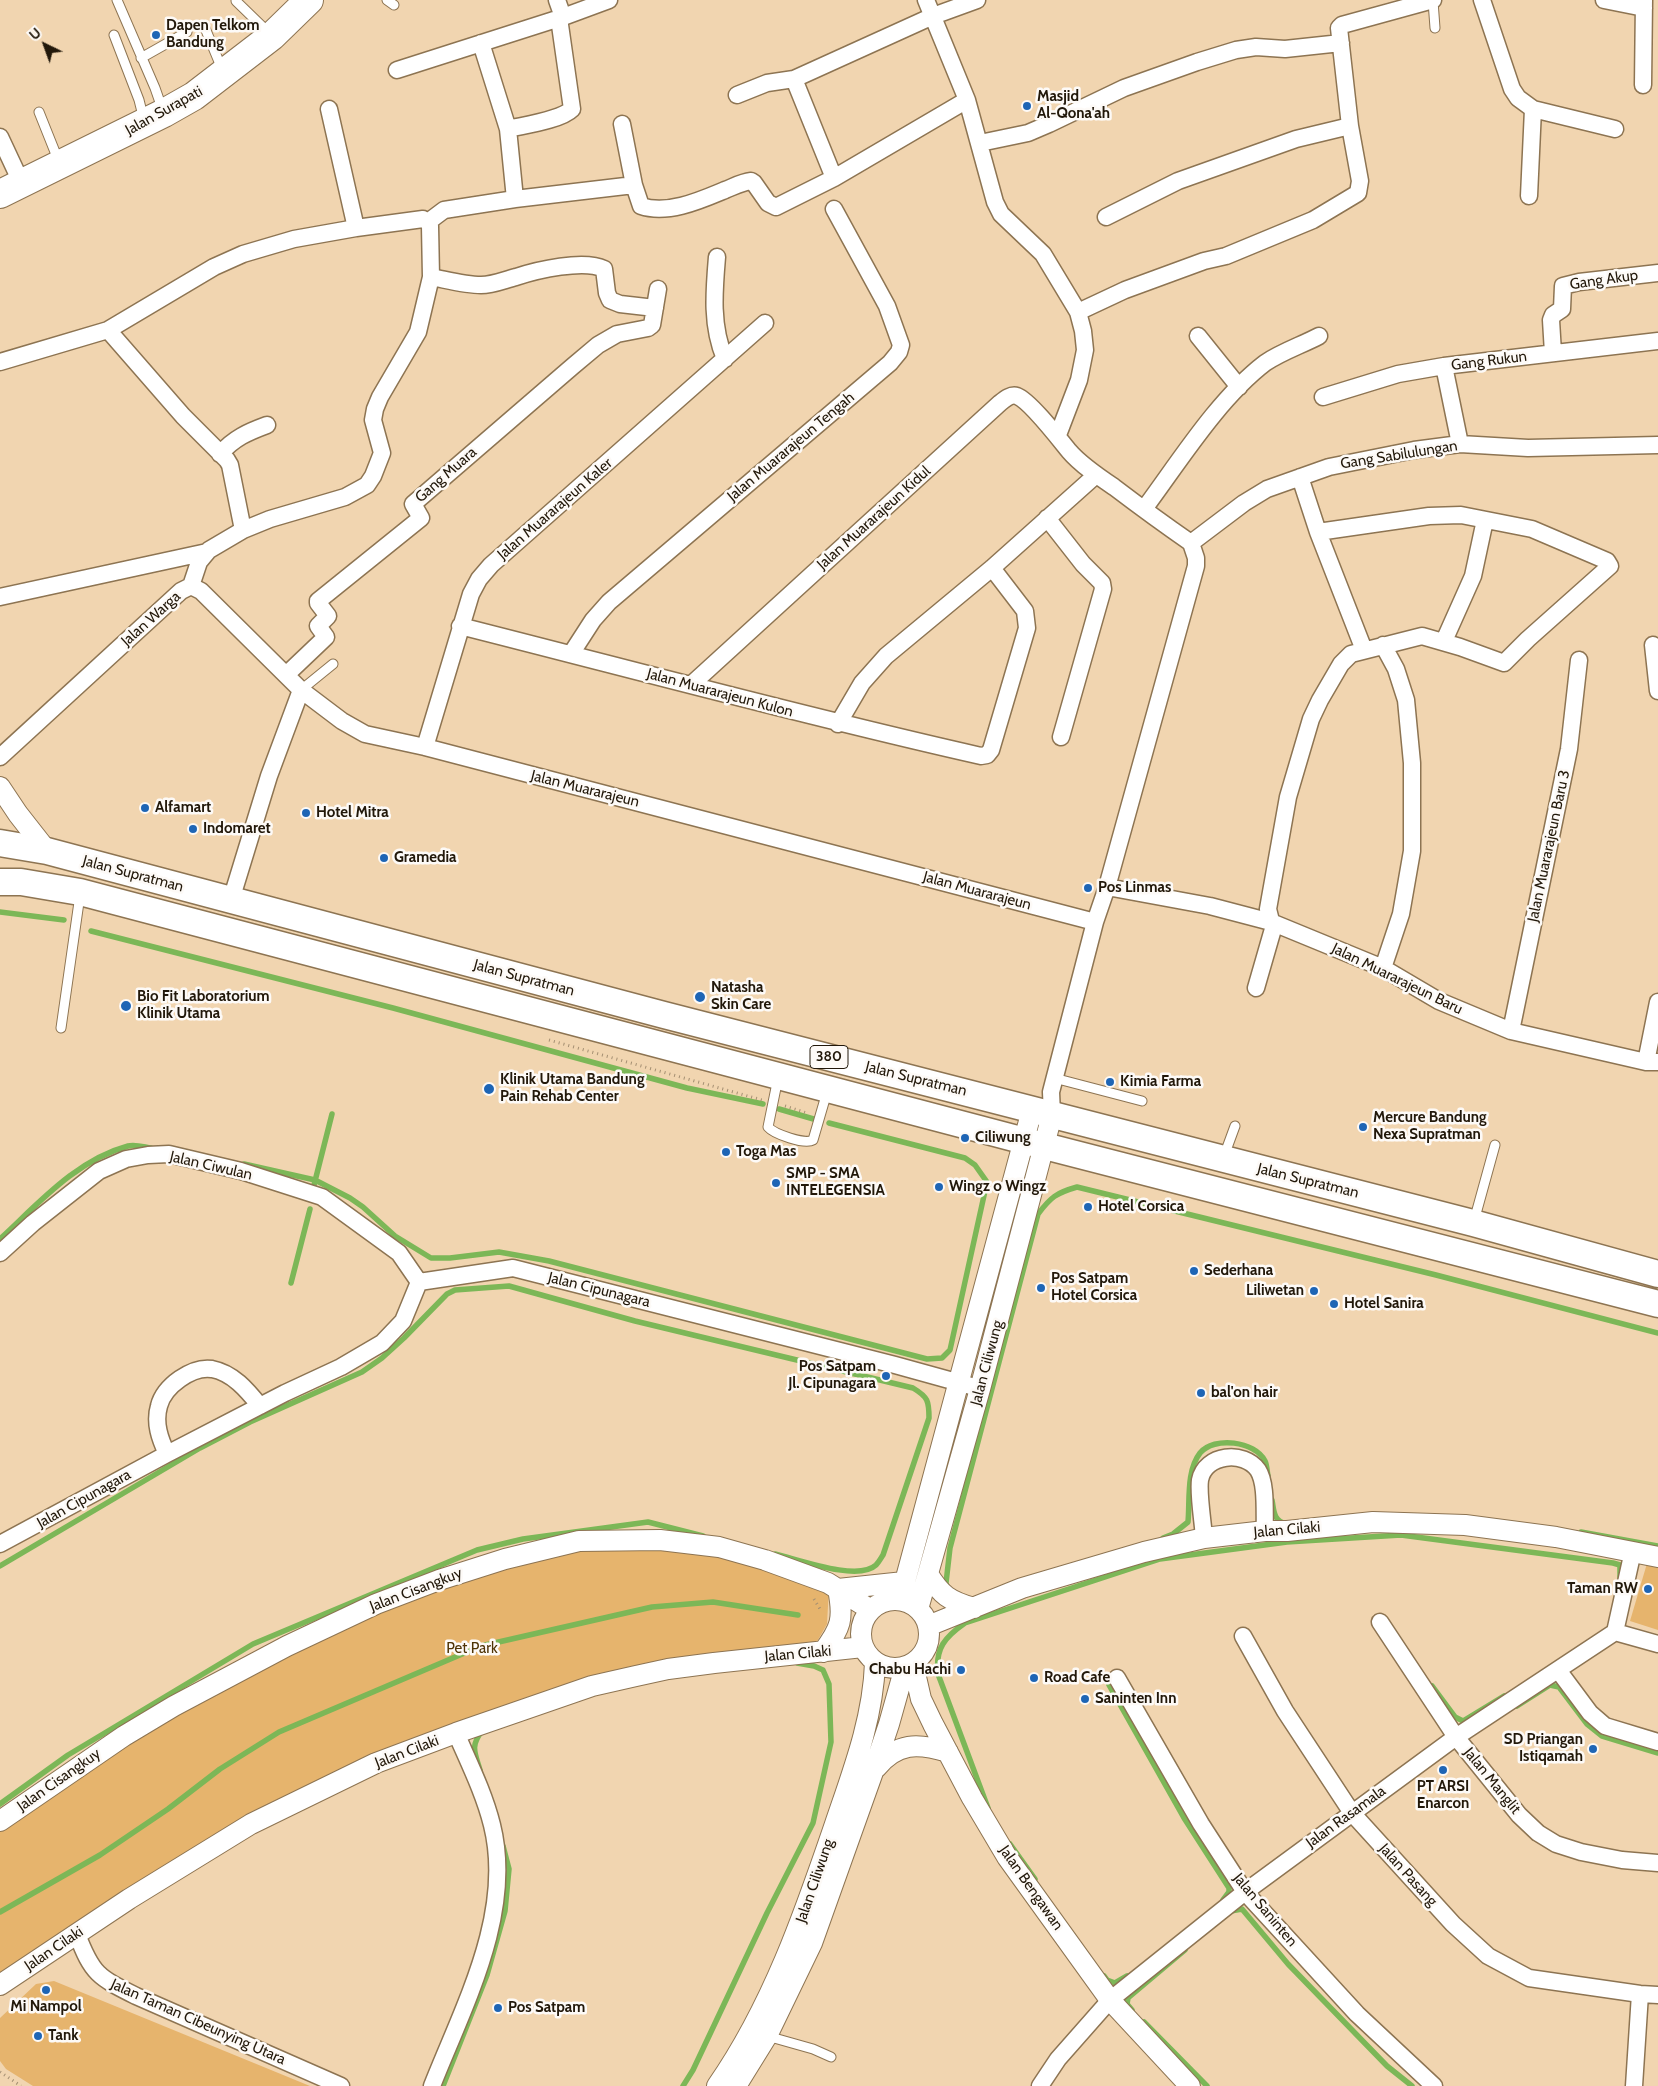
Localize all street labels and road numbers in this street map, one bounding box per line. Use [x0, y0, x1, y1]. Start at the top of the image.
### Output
street label: Jalan Surapati [122, 82, 206, 140]
street label: Gang Akup [1569, 266, 1639, 294]
street label: Gang Rukun [1450, 347, 1528, 375]
street label: Jalan Muararajeun Tengah [724, 389, 858, 505]
street label: Gang Sabilulungan [1339, 437, 1459, 473]
street label: Gang Muara [412, 443, 480, 507]
street label: Jalan Muararajeun Kaler [494, 454, 616, 564]
street label: Jalan Muararajeun Kidul [814, 462, 934, 574]
street label: Jalan Warga [118, 588, 184, 650]
street label: Jalan Muararajeun Kulon [645, 665, 795, 721]
street label: Jalan Muararajeun [529, 767, 641, 811]
street label: Jalan Muararajeun Baru 3 [1524, 768, 1574, 924]
street label: Jalan Supratman [81, 852, 185, 896]
street label: Jalan Muararajeun [921, 868, 1033, 914]
street label: Jalan Muararajeun Baru [1329, 939, 1465, 1019]
street label: Jalan Supratman [472, 956, 576, 1000]
road number: 380 [810, 1046, 848, 1068]
street label: Jalan Supratman [863, 1058, 969, 1100]
street label: Jalan Ciwulan [168, 1148, 254, 1184]
street label: Jalan Supratman [1255, 1160, 1361, 1202]
street label: Jalan Cipunagara [546, 1269, 652, 1311]
street label: Jalan Ciliwung [967, 1318, 1007, 1408]
street label: Jalan Cipunagara [34, 1466, 134, 1532]
street label: Jalan Cilaki [1253, 1518, 1321, 1542]
street label: Jalan Cisangkuy [367, 1564, 465, 1616]
street label: Jalan Cilaki [764, 1642, 832, 1666]
street label: Jalan Cilaki [373, 1732, 441, 1772]
street label: Jalan Manglit [1460, 1744, 1524, 1818]
street label: Jalan Cisangkuy [14, 1745, 104, 1815]
street label: Jalan Rasamala [1303, 1782, 1389, 1852]
street label: Jalan Ciliwung [792, 1837, 838, 1925]
street label: Jalan Pasang [1375, 1840, 1441, 1910]
street label: Jalan Bengawan [995, 1842, 1067, 1934]
street label: Jalan Saninten [1229, 1870, 1301, 1950]
street label: Jalan Cilaki [21, 1923, 87, 1975]
street label: Jalan Taman Cibeunying Utara [108, 1975, 288, 2069]

